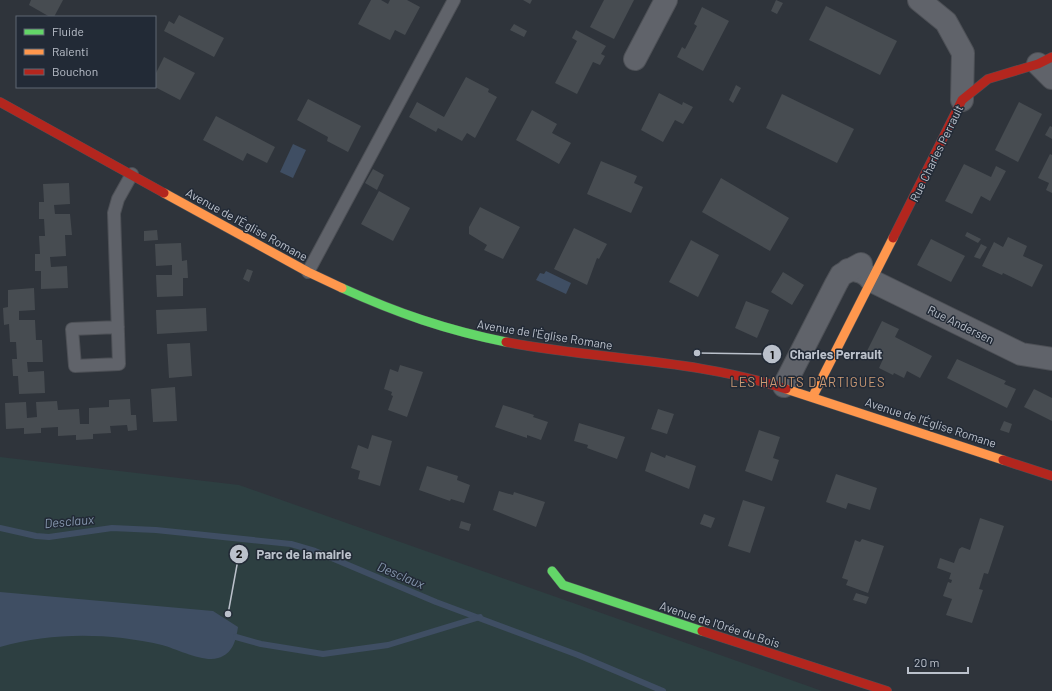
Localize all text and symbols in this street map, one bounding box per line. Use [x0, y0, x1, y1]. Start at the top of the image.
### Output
legend [16, 16, 156, 88]
text: Fluide [52, 24, 84, 38]
text: Ralenti [52, 44, 89, 58]
text: Bouchon [52, 64, 98, 78]
street label: Rue Charles Perrault [907, 102, 965, 204]
street label: Avenue de l'Église Romane [184, 185, 310, 263]
street label: Rue Andersen [925, 302, 997, 346]
street label: Avenue de l'Église Romane [476, 316, 614, 352]
callout: Charles Perrault [762, 342, 891, 367]
text: Charles Perrault [790, 346, 882, 362]
text: 1 [770, 347, 774, 361]
district label: LES HAUTS D'ARTIGUES [730, 374, 886, 390]
street label: Avenue de l'Église Romane [864, 394, 998, 450]
water label: Desclaux [44, 511, 95, 531]
callout: Parc de la mairie [229, 542, 360, 567]
text: 2 [236, 546, 243, 560]
text: Parc de la mairie [256, 546, 352, 562]
water label: Desclaux [375, 558, 428, 592]
street label: Avenue de l'Orée du Bois [658, 598, 782, 650]
scale bar [908, 649, 968, 675]
text: 20 m [914, 655, 940, 669]

